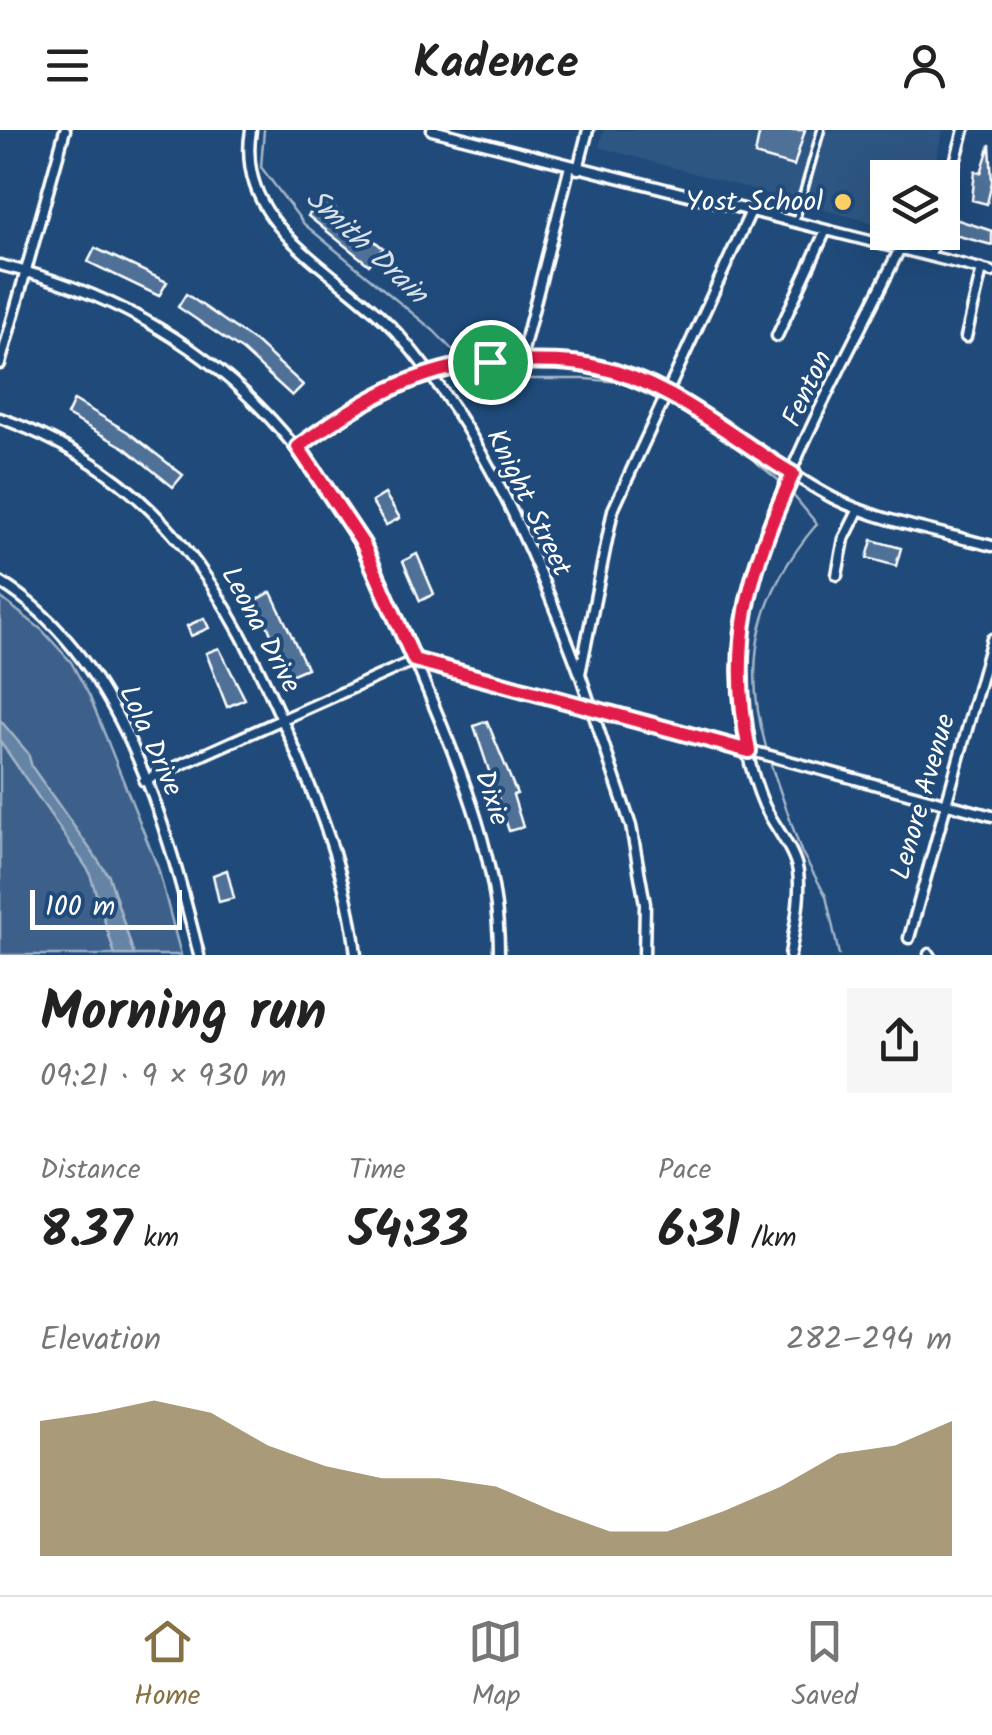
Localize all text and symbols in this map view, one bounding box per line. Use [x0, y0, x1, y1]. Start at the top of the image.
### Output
text: Kadence [413, 29, 579, 101]
icon: menu [40, 38, 95, 93]
icon: person [897, 38, 952, 93]
map controls [870, 160, 960, 250]
button: layers [870, 160, 960, 250]
water label: Smith Drain [294, 177, 440, 318]
place label: Yost School [686, 180, 823, 225]
marker: Yost School [832, 191, 854, 213]
pin [448, 320, 533, 405]
icon: arrive [463, 335, 518, 390]
street label: Fenton [771, 343, 845, 435]
street label: Knight Street [473, 421, 584, 586]
street label: Leona Drive [208, 558, 313, 702]
street label: Lola Drive [106, 678, 195, 804]
street label: Lenore Avenue [879, 708, 969, 885]
street label: Dixie [461, 764, 521, 832]
scale bar [30, 885, 182, 930]
text: 100 m [45, 885, 115, 930]
text: Morning run [40, 971, 327, 1058]
button: share [847, 988, 952, 1093]
text: 09:21 · 9 × 930 m [40, 1052, 286, 1103]
text: Distance [40, 1148, 141, 1193]
text: Time [349, 1148, 406, 1193]
text: Pace [658, 1148, 711, 1193]
text: 8.37 [40, 1193, 132, 1273]
text: 54:33 [349, 1193, 469, 1273]
text: 6:31 [658, 1193, 740, 1273]
text: km [132, 1216, 179, 1261]
text: /km [740, 1216, 796, 1261]
text: Elevation [40, 1315, 161, 1366]
text: 282–294 m [786, 1315, 952, 1366]
tab: Home [134, 1614, 200, 1719]
tab: Map [468, 1614, 523, 1719]
tab: Saved [792, 1614, 858, 1719]

